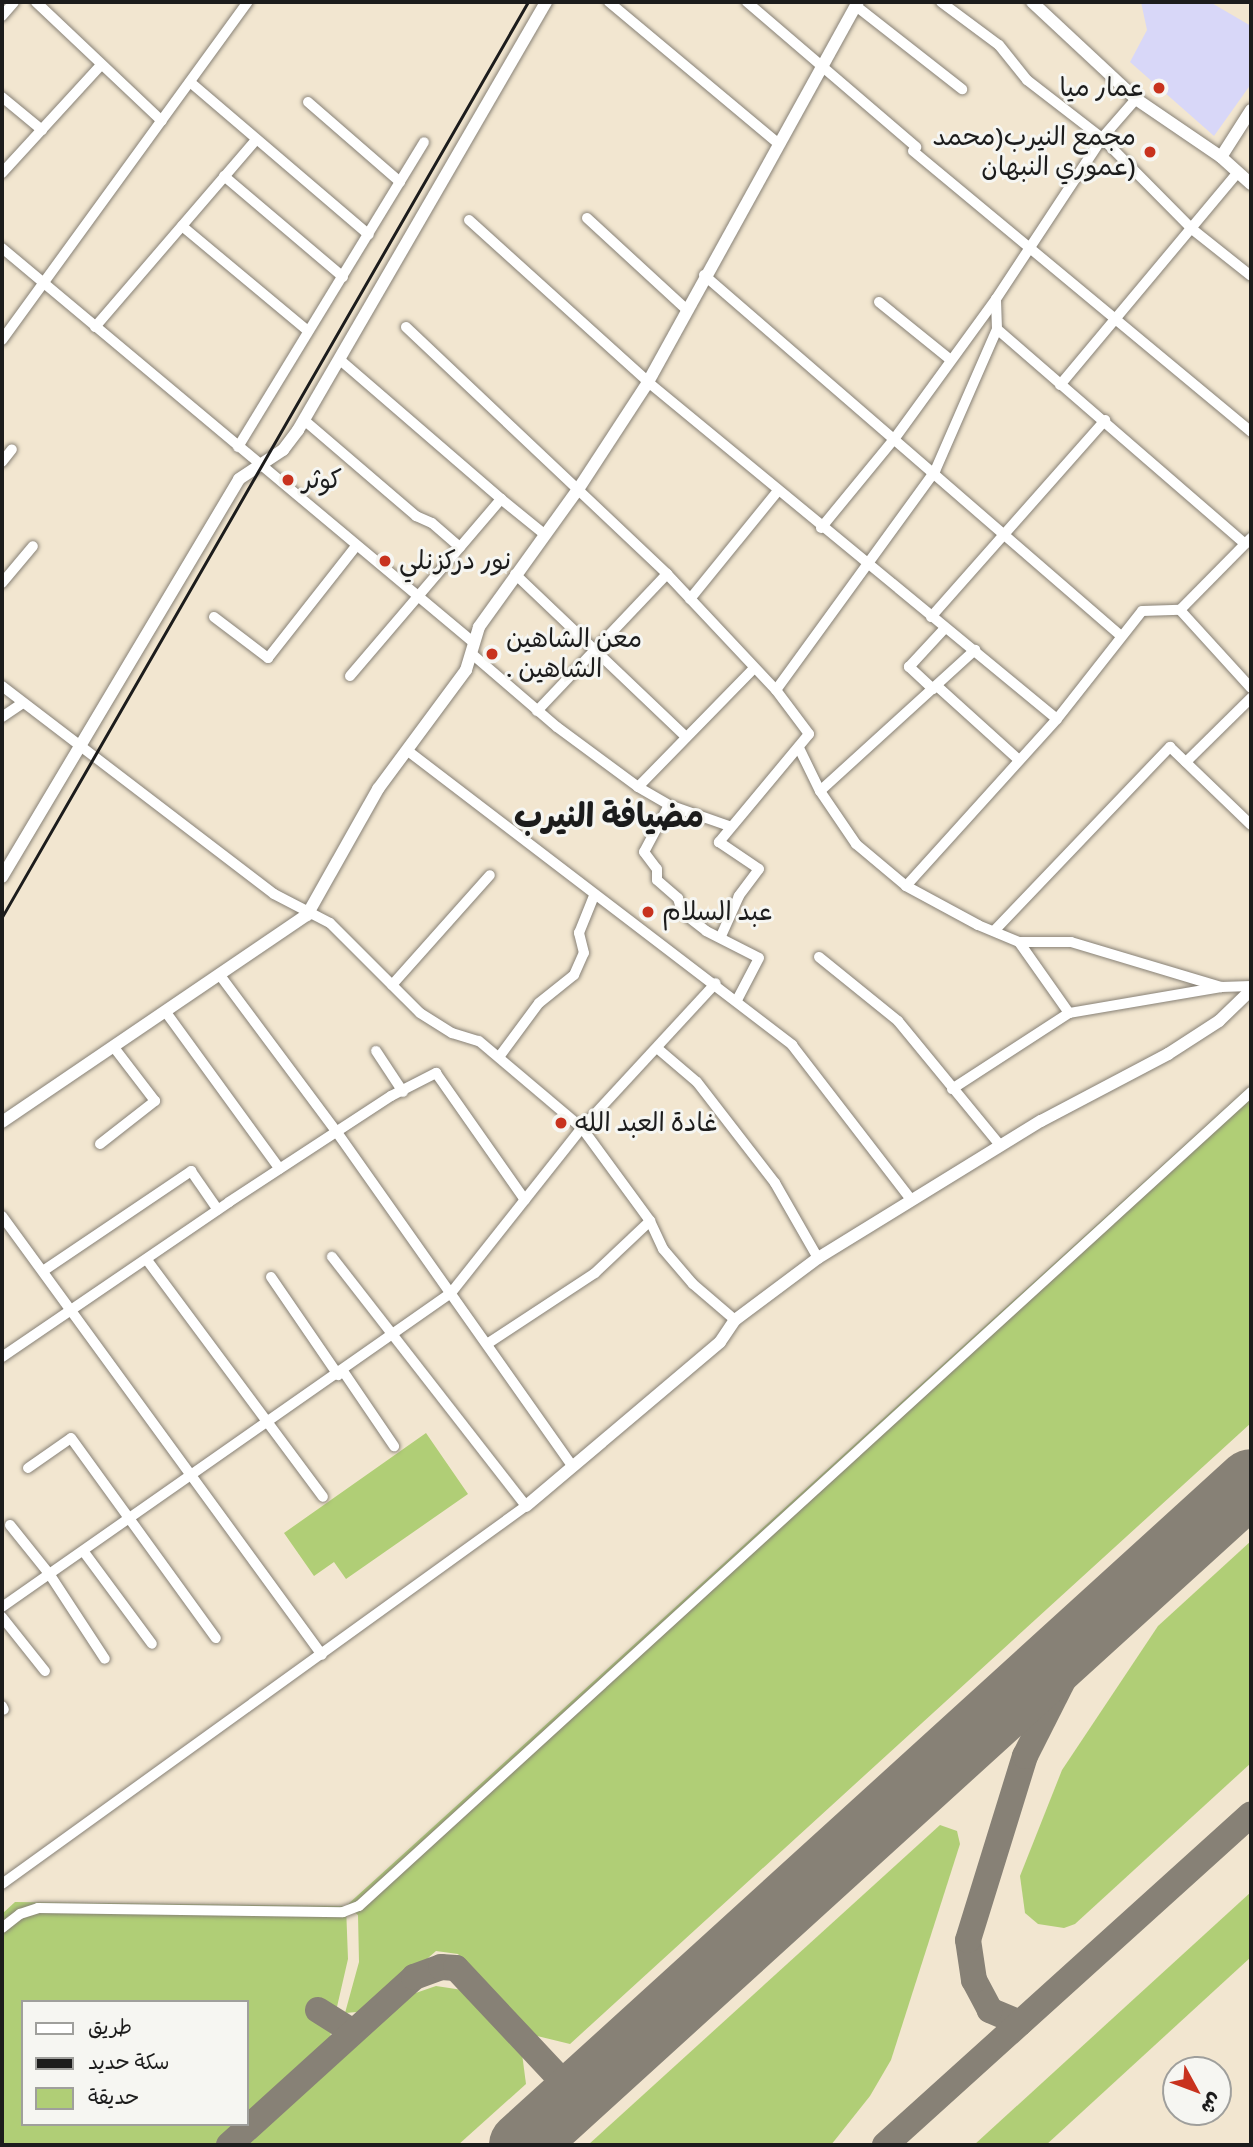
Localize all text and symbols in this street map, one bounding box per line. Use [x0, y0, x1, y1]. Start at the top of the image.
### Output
place label: عمار ميا [1059, 72, 1145, 104]
marker: عمار ميا [1151, 80, 1167, 96]
place label: مجمع النيرب(محمد عموري النبهان) [933, 121, 1136, 182]
marker: مجمع النيرب(محمد عموري النبهان) [1142, 144, 1158, 160]
place label: كوثر [302, 464, 342, 496]
marker: كوثر [280, 472, 296, 488]
place label: نور دركزنلي [399, 545, 511, 577]
marker: نور دركزنلي [377, 553, 393, 569]
place label: معن الشاهين . الشاهين [506, 623, 642, 684]
marker: معن الشاهين . الشاهين [484, 646, 500, 662]
district label: مضيافة النيرب [514, 796, 704, 836]
place label: عبد السلام [662, 896, 773, 928]
marker: عبد السلام [640, 904, 656, 920]
place label: غادة العبد الله [575, 1107, 718, 1139]
marker: غادة العبد الله [553, 1115, 569, 1131]
legend [21, 2000, 248, 2126]
text: طريق [88, 2014, 132, 2039]
text: سكة حديد [88, 2049, 170, 2074]
north arrow [1162, 2056, 1232, 2126]
text: حديقة [88, 2084, 139, 2109]
text: ش [1196, 2088, 1227, 2119]

